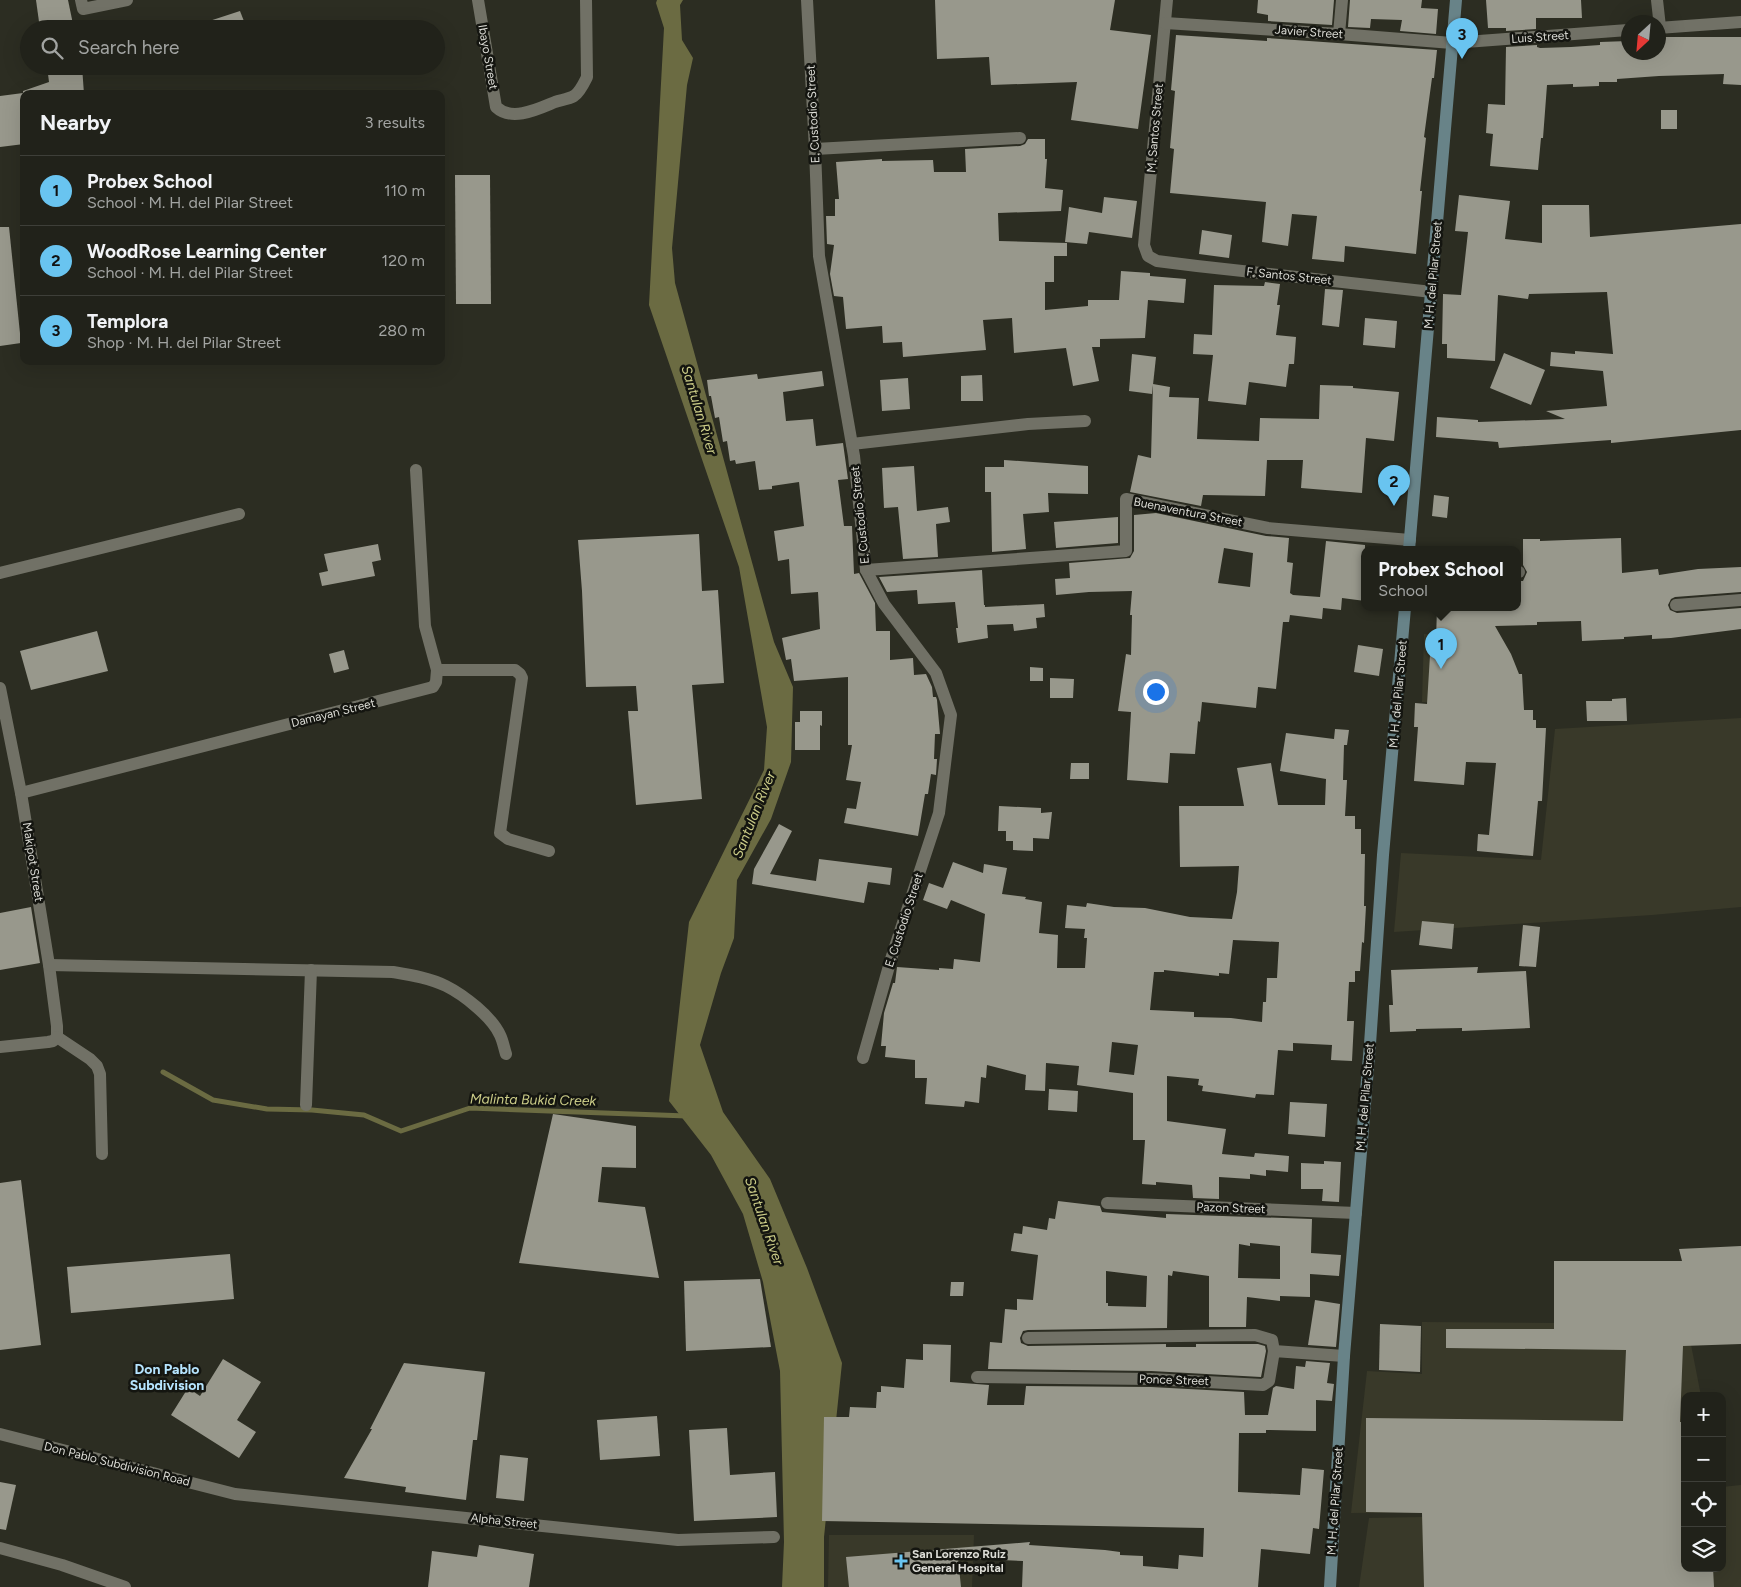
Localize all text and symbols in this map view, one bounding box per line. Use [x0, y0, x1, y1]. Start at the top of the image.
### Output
north arrow [1621, 15, 1666, 60]
pin: 3 [1446, 18, 1478, 59]
search box [20, 20, 445, 75]
street label: Ibayo Street [475, 23, 501, 91]
street label: Javier Street [1274, 23, 1344, 41]
street label: Luis Street [1511, 28, 1570, 46]
icon: search [38, 34, 66, 62]
text: Search here [78, 36, 180, 59]
street label: E. Custodio Street [803, 64, 823, 163]
street label: M. Santos Street [1144, 82, 1166, 173]
text: Nearby [40, 110, 111, 135]
text: 3 results [365, 113, 425, 132]
text: Probex School [87, 170, 212, 193]
text: 1 [53, 181, 59, 200]
text: 110 m [384, 181, 425, 200]
text: School · M. H. del Pilar Street [87, 193, 293, 212]
street label: M. H. del Pilar Street [1421, 220, 1445, 330]
text: WoodRose Learning Center [87, 240, 326, 263]
text: 2 [51, 251, 61, 270]
text: 120 m [382, 251, 425, 270]
text: School · M. H. del Pilar Street [87, 263, 293, 282]
street label: F. Santos Street [1246, 265, 1333, 287]
text: Templora [87, 310, 168, 333]
text: 3 [52, 321, 60, 340]
text: 280 m [378, 321, 425, 340]
text: Shop · M. H. del Pilar Street [87, 333, 281, 352]
water label: Santulan River [677, 364, 721, 458]
street label: E. Custodio Street [848, 465, 872, 565]
pin: 2 [1378, 465, 1410, 506]
street label: Buenaventura Street [1132, 495, 1244, 530]
popup [1361, 546, 1521, 611]
text: Probex School [1378, 558, 1504, 581]
text: School [1378, 581, 1428, 600]
pin: 1 [1425, 628, 1457, 669]
street label: M. H. del Pilar Street [1386, 639, 1410, 749]
your location [1143, 679, 1169, 705]
street label: Damayan Street [290, 696, 377, 730]
water label: Santulan River [729, 768, 780, 861]
street label: Makipot Street [20, 821, 46, 903]
street label: E. Custodio Street [882, 871, 926, 969]
street label: M. H. del Pilar Street [1353, 1042, 1377, 1152]
water label: Malinta Bukid Creek [470, 1090, 598, 1110]
water label: Santulan River [741, 1175, 787, 1268]
street label: Pazon Street [1196, 1200, 1266, 1216]
district label: Don Pablo Subdivision [130, 1361, 204, 1394]
street label: Ponce Street [1139, 1372, 1210, 1388]
map controls [1681, 1392, 1726, 1572]
button: + [1681, 1392, 1726, 1437]
button: − [1681, 1437, 1726, 1482]
street label: Don Pablo Subdivision Road [43, 1439, 191, 1489]
street label: M. H. del Pilar Street [1324, 1446, 1346, 1556]
button: locate [1681, 1482, 1726, 1527]
street label: Alpha Street [470, 1511, 539, 1532]
button: layers [1681, 1527, 1726, 1572]
place label: San Lorenzo Ruiz General Hospital [912, 1547, 1006, 1575]
marker: San Lorenzo Ruiz General Hospital [894, 1554, 908, 1568]

